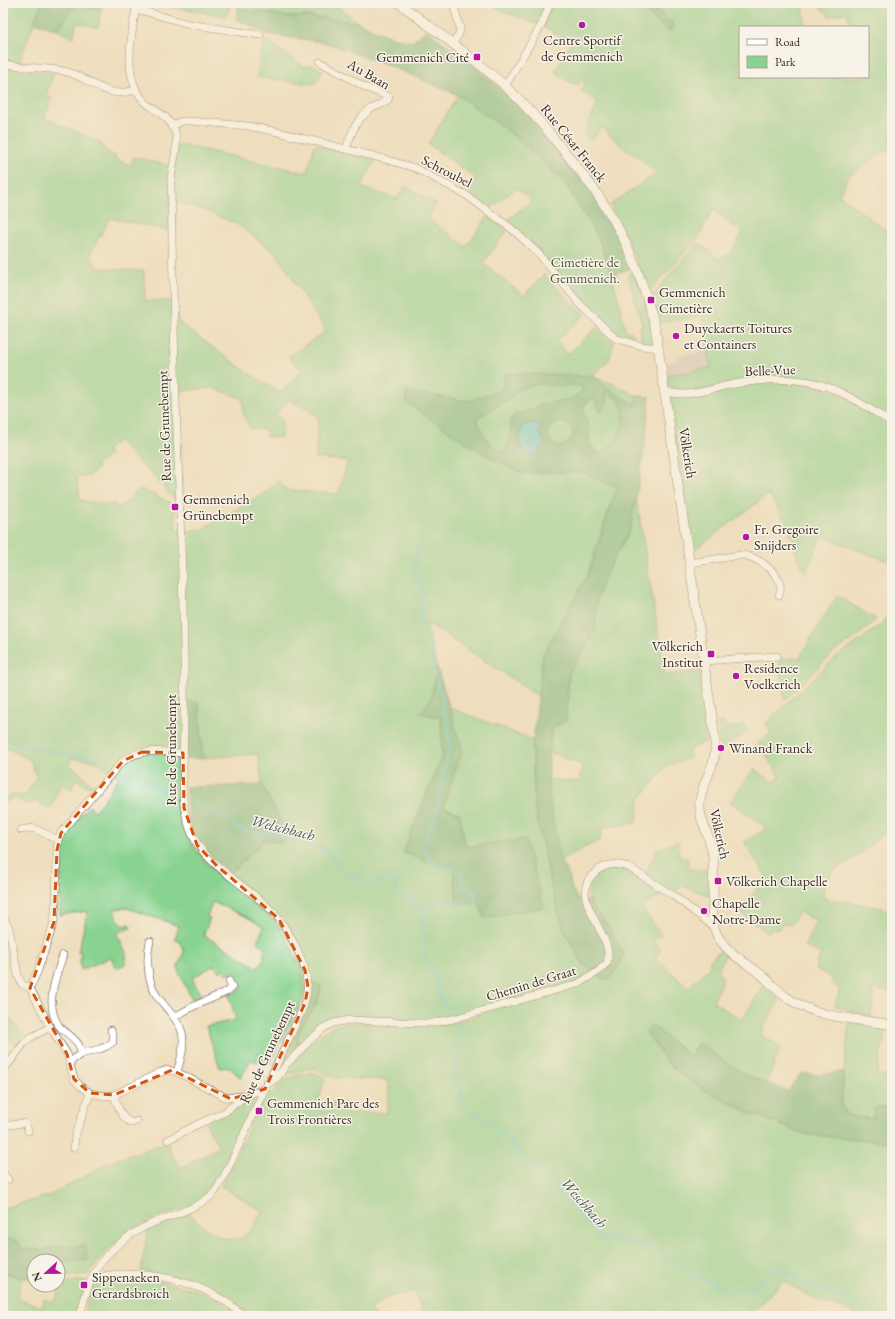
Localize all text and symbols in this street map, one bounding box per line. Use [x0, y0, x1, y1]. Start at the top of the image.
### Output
marker: Centre Sportif de Gemmenich [577, 20, 587, 30]
legend [739, 26, 869, 78]
place label: Centre Sportif de Gemmenich [541, 31, 623, 65]
text: Road [775, 34, 801, 50]
place label: Gemmenich Cité [376, 48, 470, 66]
marker: Gemmenich Cité [472, 52, 482, 62]
street label: Au Baan [343, 54, 394, 94]
text: Park [775, 54, 796, 70]
street label: Rue César Franck [537, 100, 611, 186]
street label: Schroubel [419, 151, 476, 192]
park label: Cimetière de Gemmenich. [550, 253, 620, 287]
place label: Gemmenich Cimetière [659, 283, 726, 317]
marker: Gemmenich Cimetière [646, 295, 656, 305]
place label: Duyckaerts Toitures et Containers [684, 319, 793, 353]
marker: Duyckaerts Toitures et Containers [671, 331, 681, 341]
street label: Belle-Vue [744, 360, 796, 380]
street label: Rue de Grunebempt [153, 369, 175, 482]
street label: Völkerich [675, 426, 701, 480]
place label: Gemmenich Grünebempt [183, 490, 254, 524]
marker: Gemmenich Grünebempt [170, 502, 180, 512]
place label: Fr. Gregoire Snijders [754, 520, 819, 554]
marker: Fr. Gregoire Snijders [741, 532, 751, 542]
place label: Völkerich Institut [652, 637, 704, 671]
marker: Völkerich Institut [706, 649, 716, 659]
place label: Residence Voelkerich [744, 659, 801, 693]
marker: Residence Voelkerich [731, 671, 741, 681]
street label: Rue de Grunebempt [162, 694, 180, 806]
place label: Winand Franck [729, 739, 813, 757]
marker: Winand Franck [716, 743, 726, 753]
street label: Völkerich [705, 807, 735, 861]
water label: Welschbach [249, 810, 318, 845]
place label: Völkerich Chapelle [726, 872, 828, 890]
marker: Völkerich Chapelle [713, 876, 723, 886]
place label: Chapelle Notre-Dame [712, 894, 781, 928]
marker: Chapelle Notre-Dame [699, 906, 709, 916]
street label: Chemin de Graat [484, 961, 579, 1005]
street label: Rue de Grunebempt [235, 997, 299, 1106]
place label: Gemmenich Parc des Trois Frontières [267, 1094, 380, 1128]
marker: Gemmenich Parc des Trois Frontières [254, 1106, 264, 1116]
water label: Weschbach [557, 1173, 612, 1232]
north arrow [26, 1253, 66, 1293]
place label: Sippenaeken Gerardsbroich [92, 1268, 169, 1302]
text: N [29, 1270, 45, 1283]
marker: Sippenaeken Gerardsbroich [79, 1280, 89, 1290]

